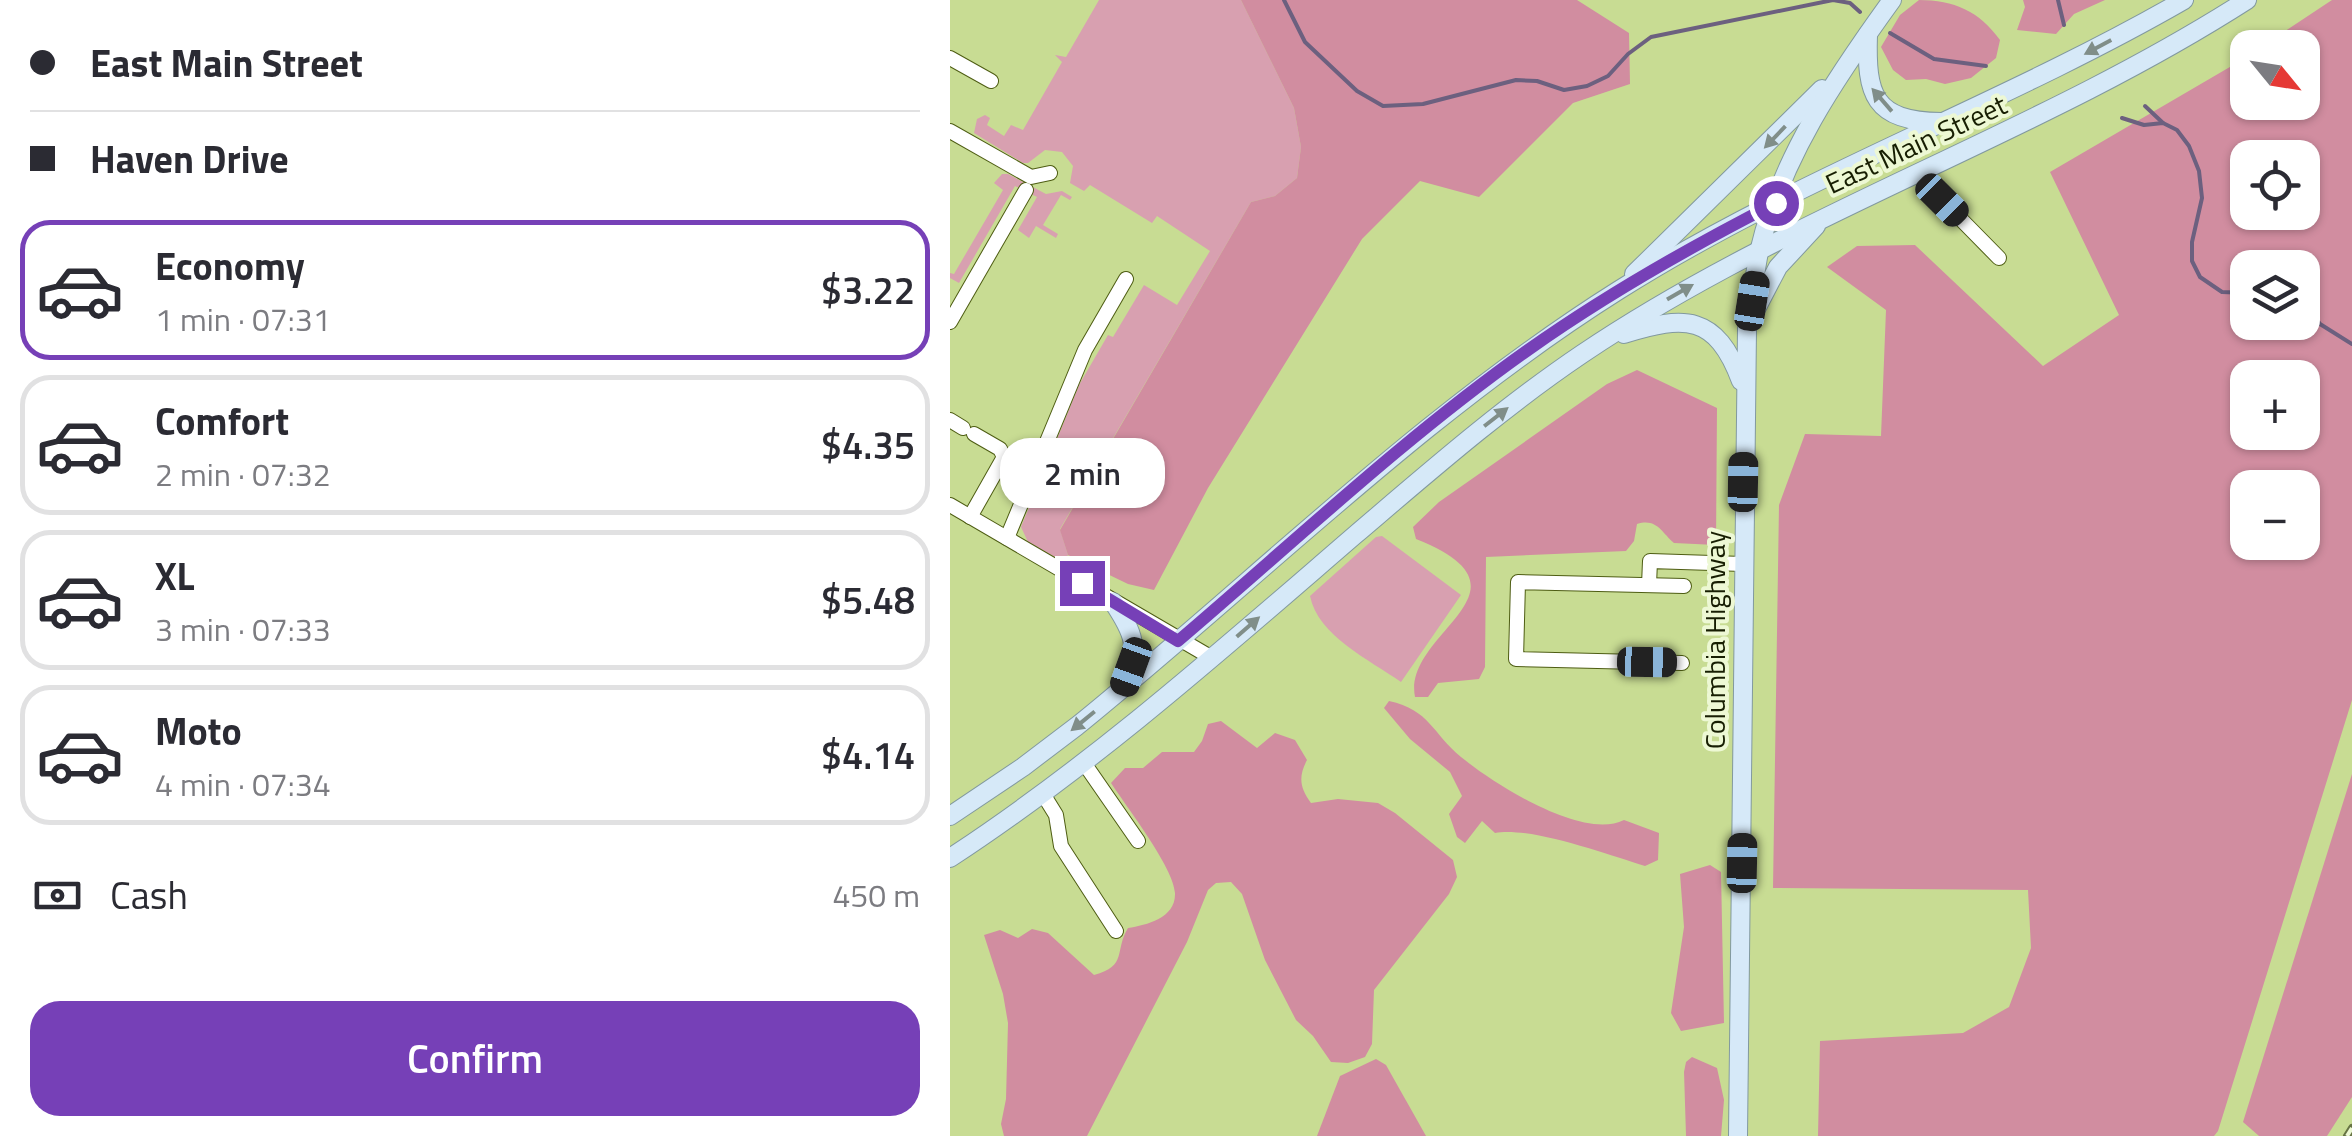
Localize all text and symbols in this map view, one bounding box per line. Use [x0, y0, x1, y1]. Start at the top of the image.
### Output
north arrow [2230, 30, 2320, 120]
map controls [2230, 30, 2320, 560]
text: East Main Street [90, 34, 363, 92]
one-way arrow [2084, 38, 2113, 55]
street label: East Main Street [1818, 83, 2014, 204]
one-way arrow [1872, 88, 1894, 113]
one-way arrow [1764, 125, 1787, 149]
text: Haven Drive [90, 130, 289, 188]
button: locate [2230, 140, 2320, 230]
car [1910, 168, 1974, 232]
route start [1754, 181, 1799, 226]
text: Economy [155, 237, 305, 295]
icon: car [35, 245, 125, 335]
button: layers [2230, 250, 2320, 340]
text: $3.22 [821, 261, 915, 319]
car [1732, 269, 1772, 333]
one-way arrow [1666, 284, 1695, 301]
text: 1 min · 07:31 [155, 295, 331, 343]
button: + [2230, 360, 2320, 450]
text: Comfort [155, 392, 289, 450]
icon: car [35, 400, 125, 490]
one-way arrow [1483, 407, 1509, 427]
text: $4.35 [821, 416, 915, 474]
callout: 2 min [999, 438, 1164, 508]
text: 2 min [1044, 449, 1121, 497]
text: 2 min · 07:32 [155, 450, 331, 498]
car [1727, 452, 1759, 512]
button: − [2230, 470, 2320, 560]
street label: Columbia Highway [1693, 531, 1736, 749]
text: XL [155, 547, 195, 605]
icon: car [35, 555, 125, 645]
route end [1060, 561, 1105, 606]
text: $5.48 [821, 571, 915, 629]
text: 3 min · 07:33 [155, 605, 331, 653]
one-way arrow [1235, 616, 1260, 638]
car [1107, 634, 1155, 700]
car [1617, 646, 1677, 678]
text: Moto [155, 702, 242, 760]
icon: car [35, 710, 125, 800]
one-way arrow [1070, 710, 1096, 731]
text: $4.14 [821, 726, 915, 784]
text: 4 min · 07:34 [155, 760, 331, 808]
car [1726, 833, 1758, 893]
text: Cash [110, 866, 188, 924]
icon: cash [30, 868, 85, 923]
text: 450 m [832, 871, 920, 919]
button: Confirm [30, 1001, 920, 1116]

